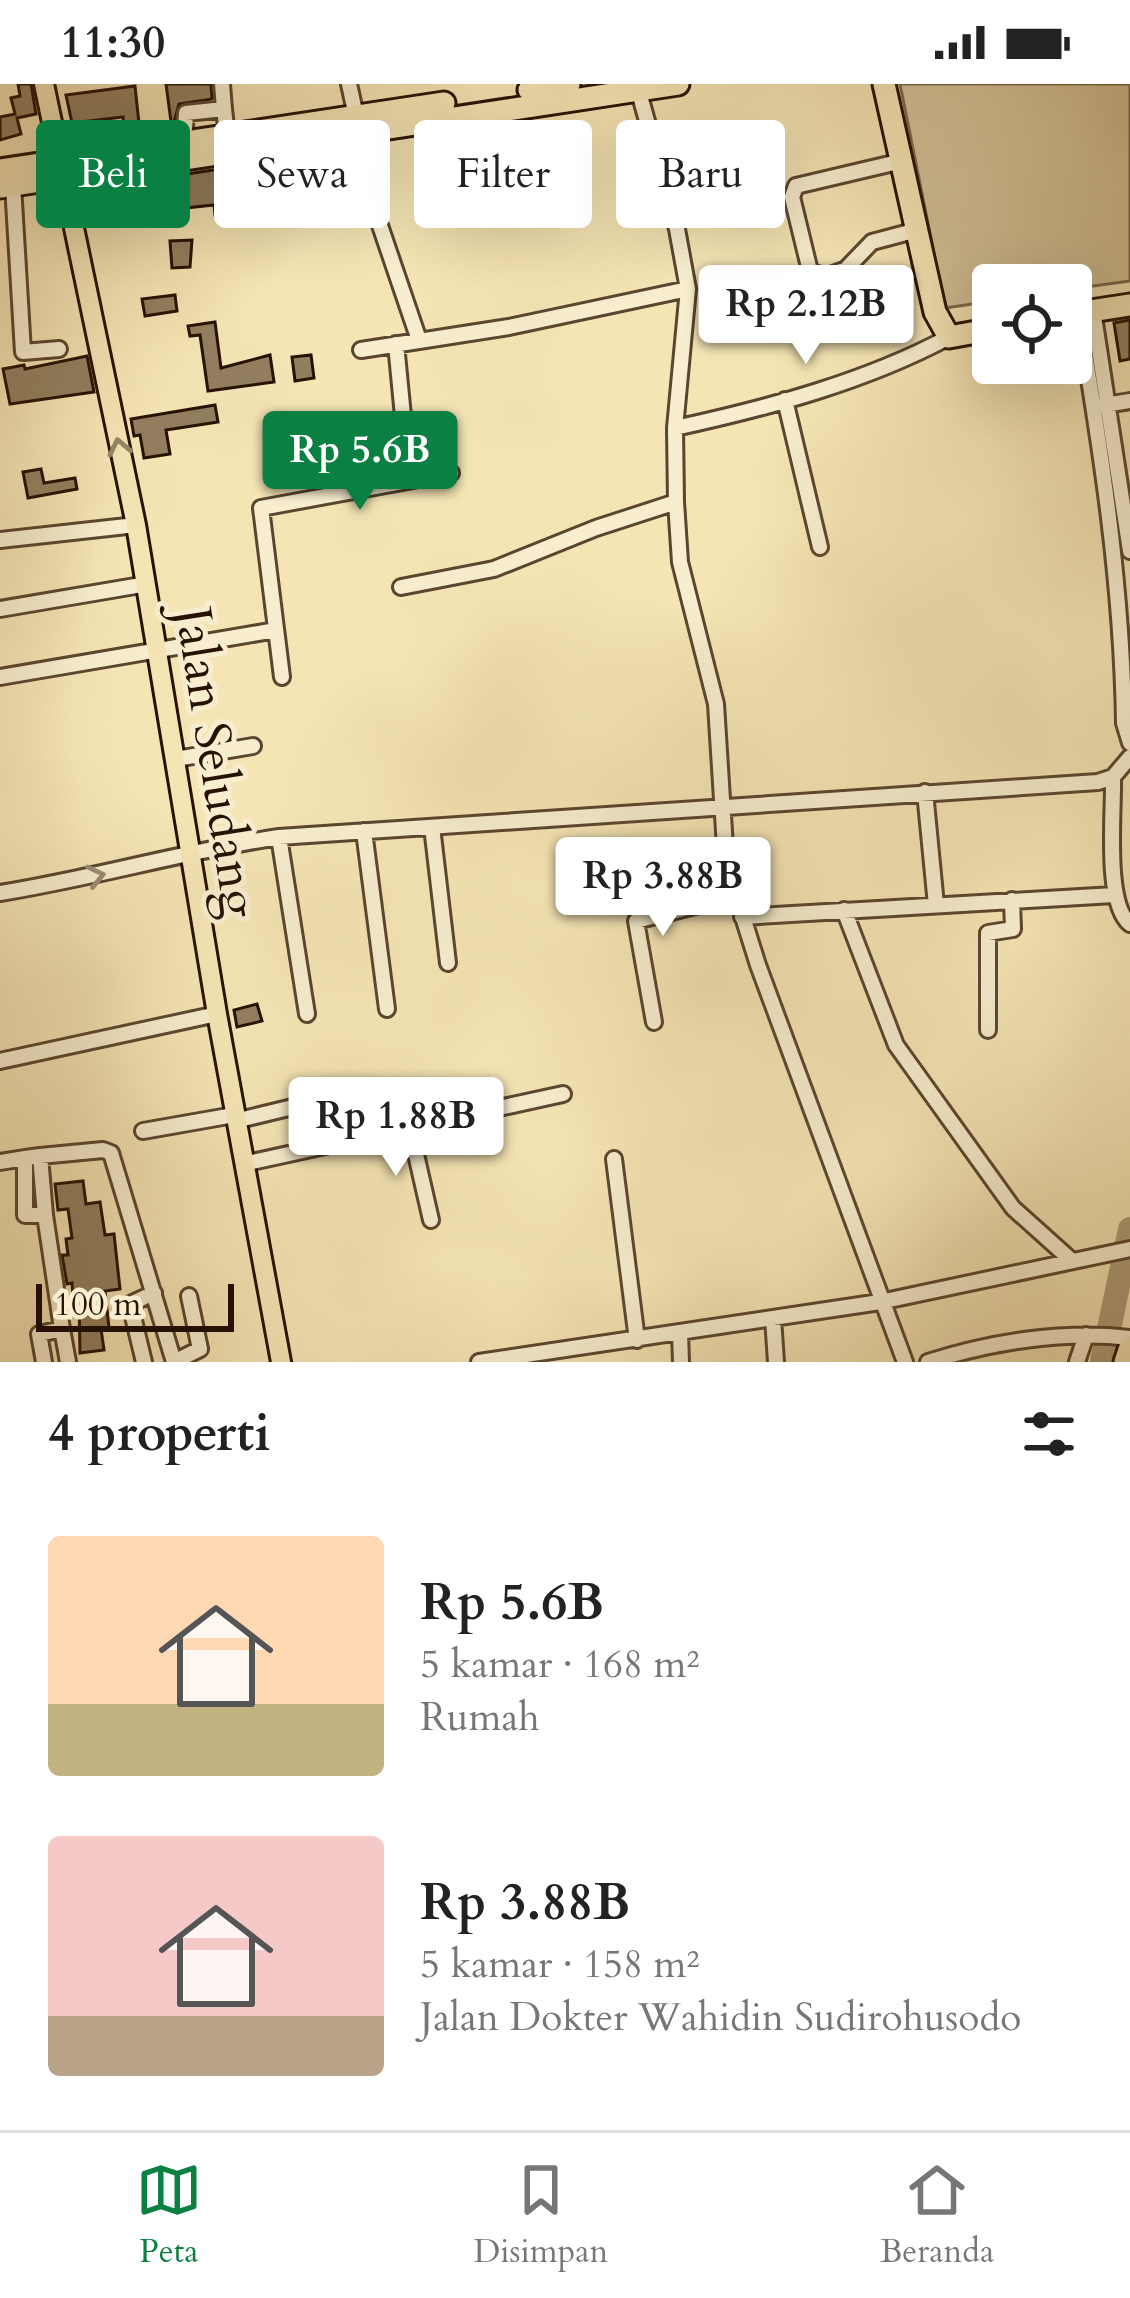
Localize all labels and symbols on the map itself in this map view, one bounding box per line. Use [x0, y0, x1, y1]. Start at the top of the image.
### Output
pin: Rp 2.12B [682, 265, 930, 367]
pin: Rp 5.6B [249, 411, 471, 513]
one-way arrow [108, 438, 133, 458]
street label: Jalan Seludang [156, 595, 275, 923]
pin: Rp 3.88B [539, 837, 787, 939]
one-way arrow [86, 865, 106, 890]
pin: Rp 1.88B [272, 1077, 520, 1179]
scale bar [36, 1278, 234, 1331]

